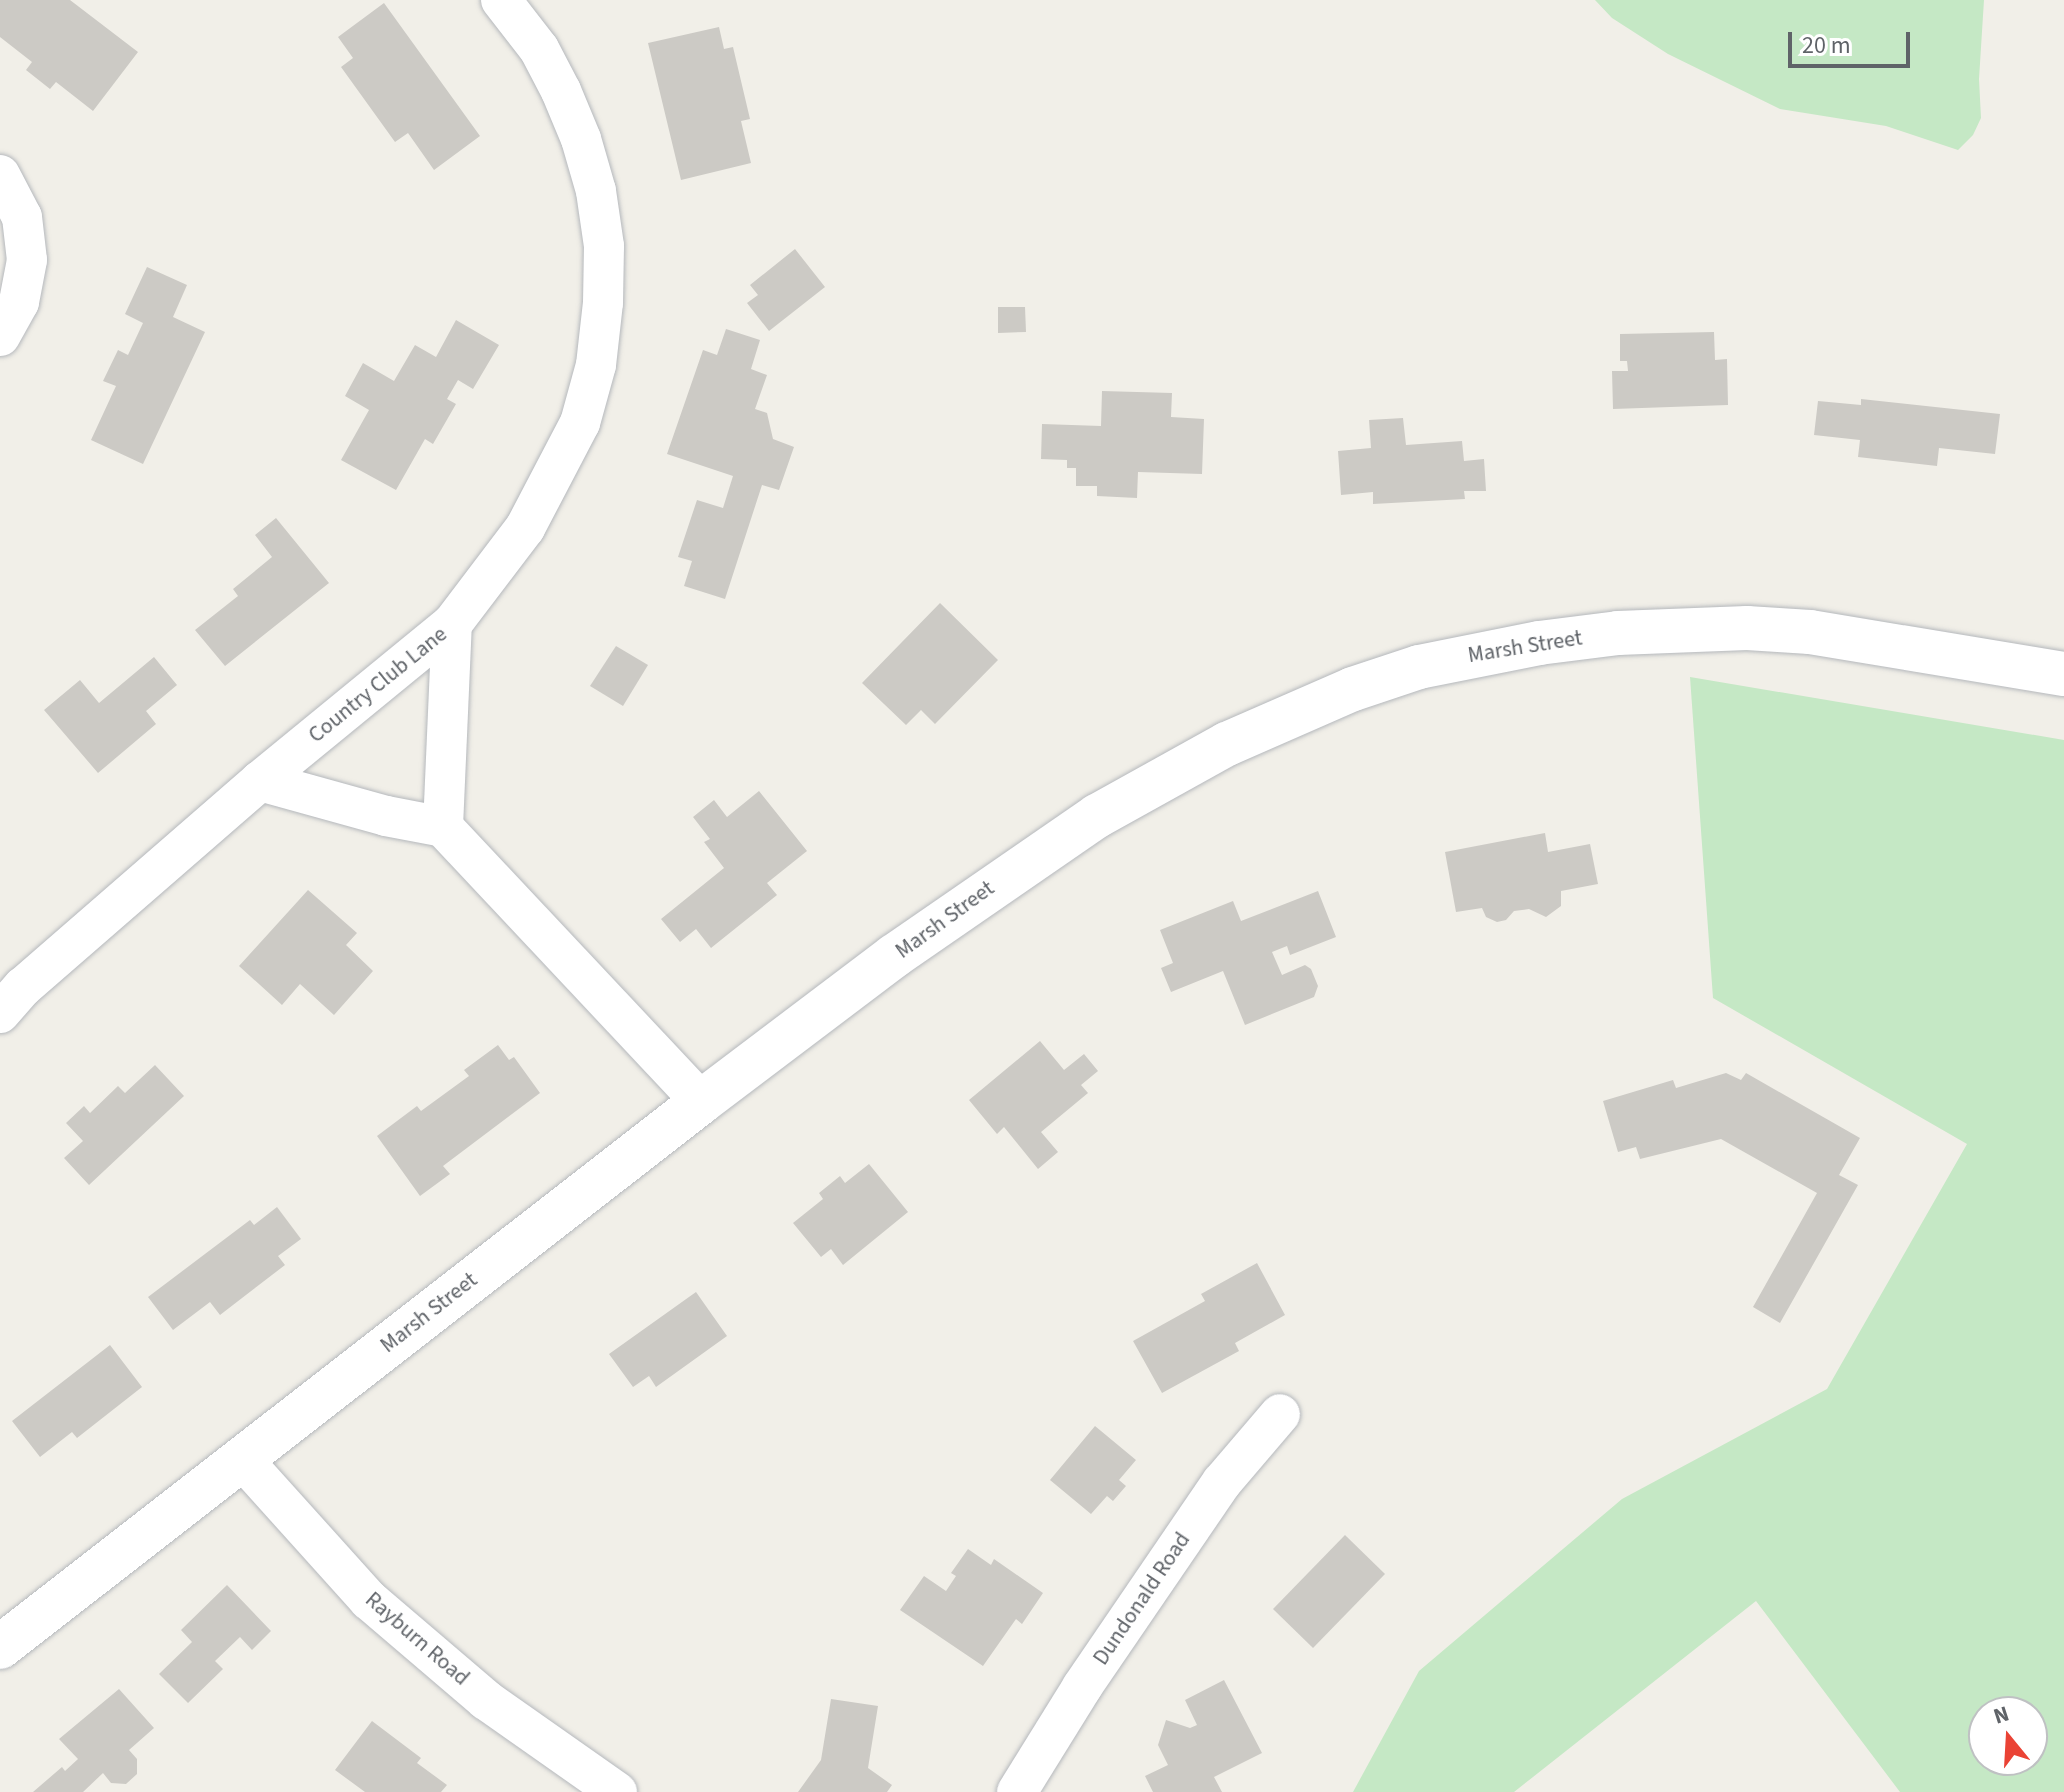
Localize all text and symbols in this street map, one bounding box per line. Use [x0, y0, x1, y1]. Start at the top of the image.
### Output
scale bar [1792, 16, 1914, 66]
text: 20 m [1802, 28, 1851, 63]
street label: Country Club Lane [304, 621, 452, 749]
street label: Marsh Street [1466, 625, 1584, 669]
street label: Marsh Street [891, 875, 999, 965]
street label: Marsh Street [375, 1267, 483, 1359]
street label: Dundonald Road [1088, 1528, 1196, 1670]
street label: Rayburn Road [360, 1587, 474, 1691]
north arrow [1968, 1696, 2048, 1776]
text: N [1989, 1698, 2013, 1733]

